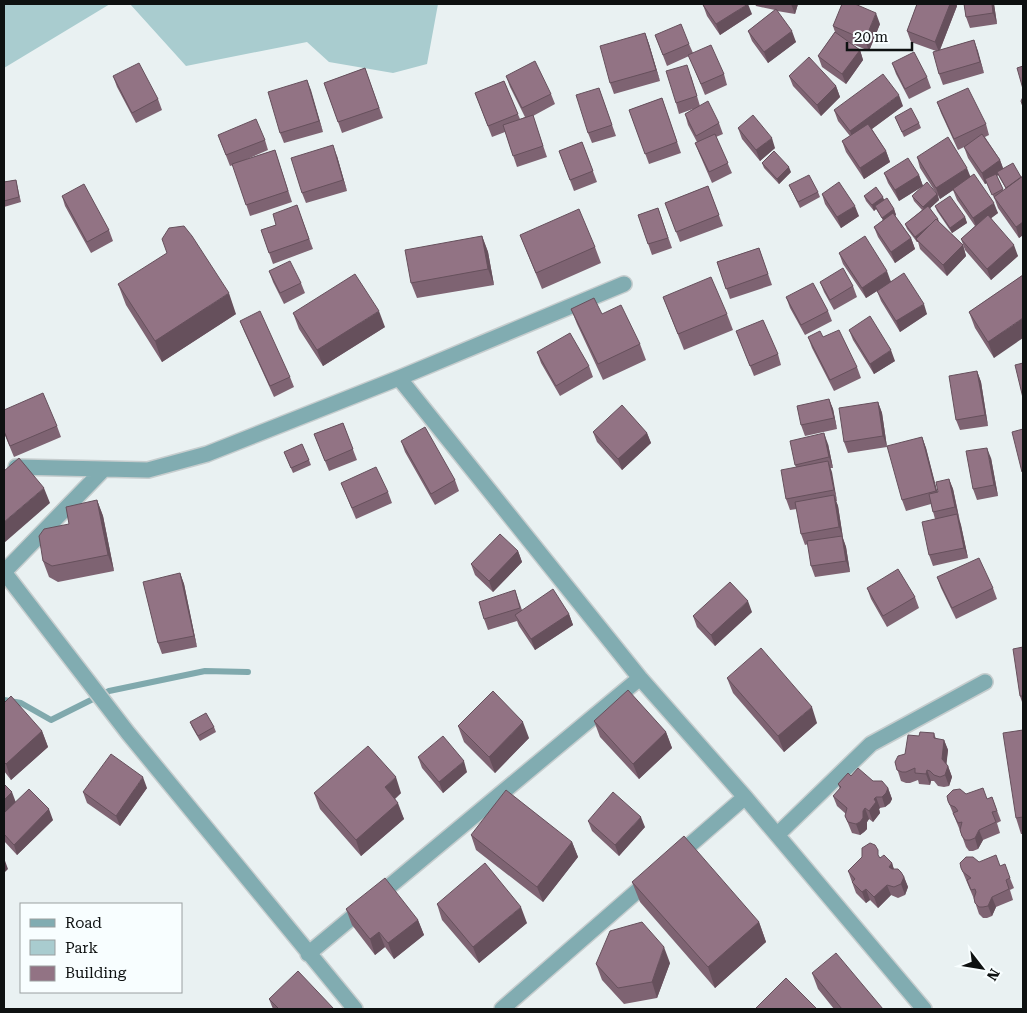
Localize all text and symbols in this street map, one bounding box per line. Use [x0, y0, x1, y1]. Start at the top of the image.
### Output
scale bar [847, 20, 912, 52]
text: 20 m [854, 28, 889, 46]
legend [20, 903, 182, 993]
text: Road [65, 914, 102, 932]
text: Park [65, 939, 99, 957]
north arrow [957, 943, 1007, 993]
text: Building [65, 964, 127, 982]
text: N [983, 966, 1003, 984]

